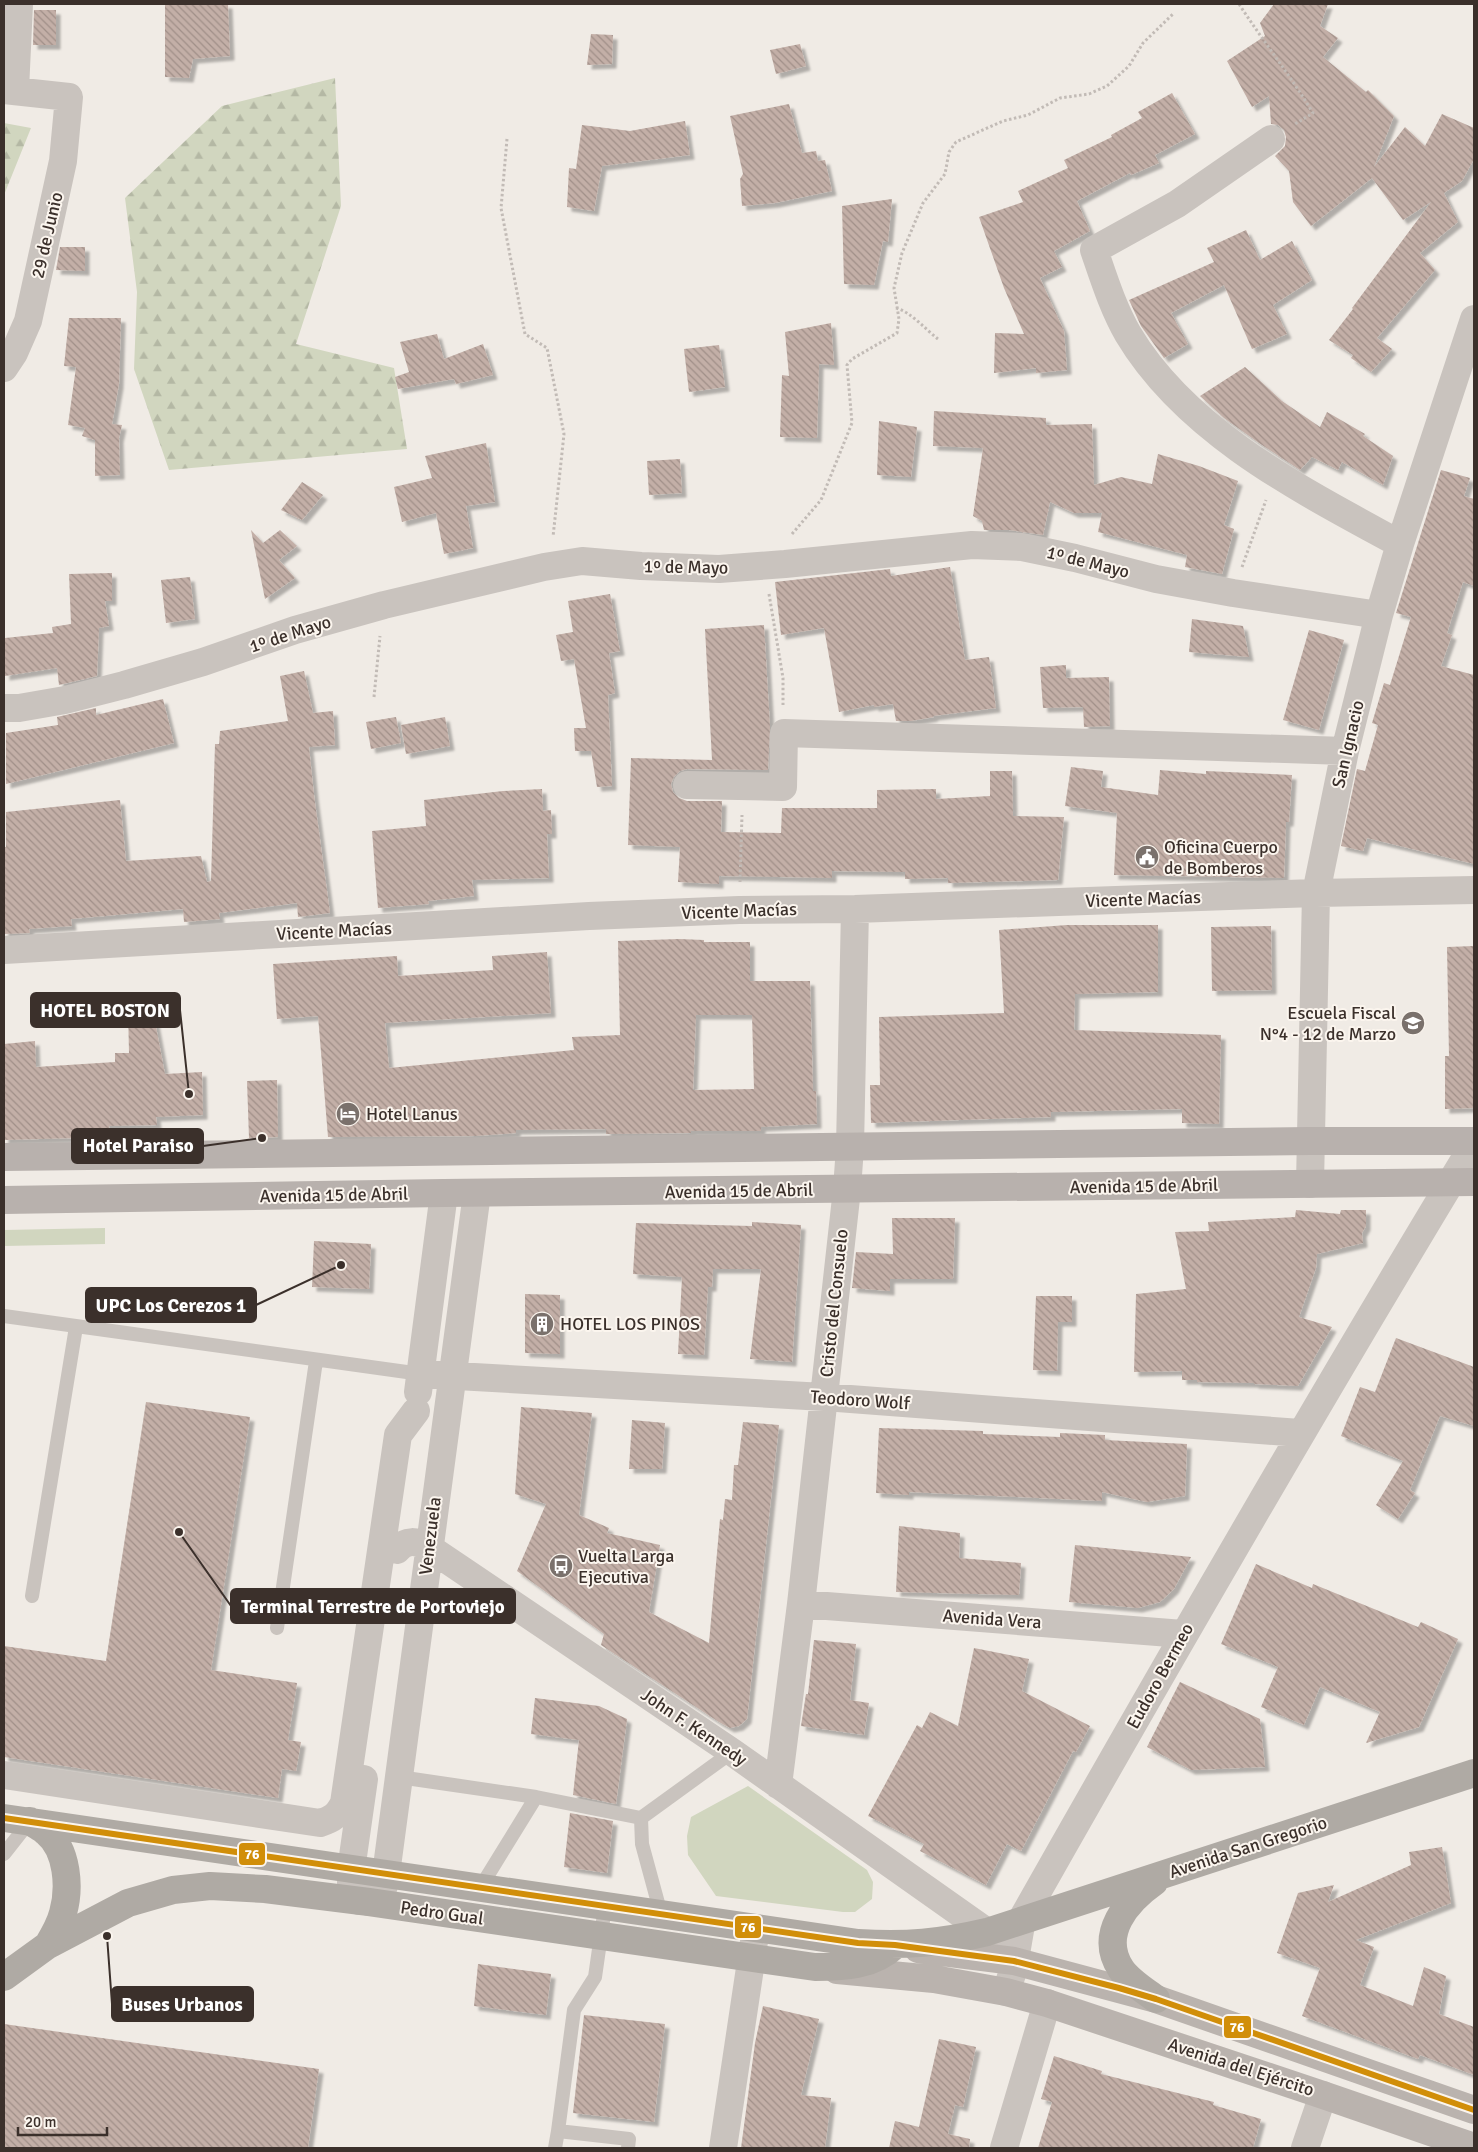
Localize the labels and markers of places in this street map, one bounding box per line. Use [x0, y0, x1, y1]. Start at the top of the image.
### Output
place label: Oficina Cuerpo de Bomberos [1164, 836, 1278, 879]
public building icon: Oficina Cuerpo de Bomberos [1134, 844, 1160, 870]
callout: HOTEL BOSTON [31, 993, 180, 1027]
place label: Escuela Fiscal N°4 - 12 de Marzo [1260, 1002, 1396, 1045]
school or university icon: Escuela Fiscal N°4 - 12 de Marzo [1400, 1010, 1426, 1036]
hotel icon: Hotel Lanus [335, 1101, 361, 1127]
place label: Hotel Lanus [366, 1103, 458, 1125]
callout: Hotel Paraiso [72, 1129, 203, 1163]
callout: UPC Los Cerezos 1 [86, 1288, 256, 1322]
building icon: HOTEL LOS PINOS [529, 1311, 555, 1337]
place label: HOTEL LOS PINOS [560, 1313, 700, 1335]
place label: Vuelta Larga Ejecutiva [578, 1545, 674, 1588]
bus stop icon: Vuelta Larga Ejecutiva [548, 1553, 574, 1579]
callout: Terminal Terrestre de Portoviejo [231, 1589, 515, 1623]
callout: Buses Urbanos [112, 1987, 253, 2021]

